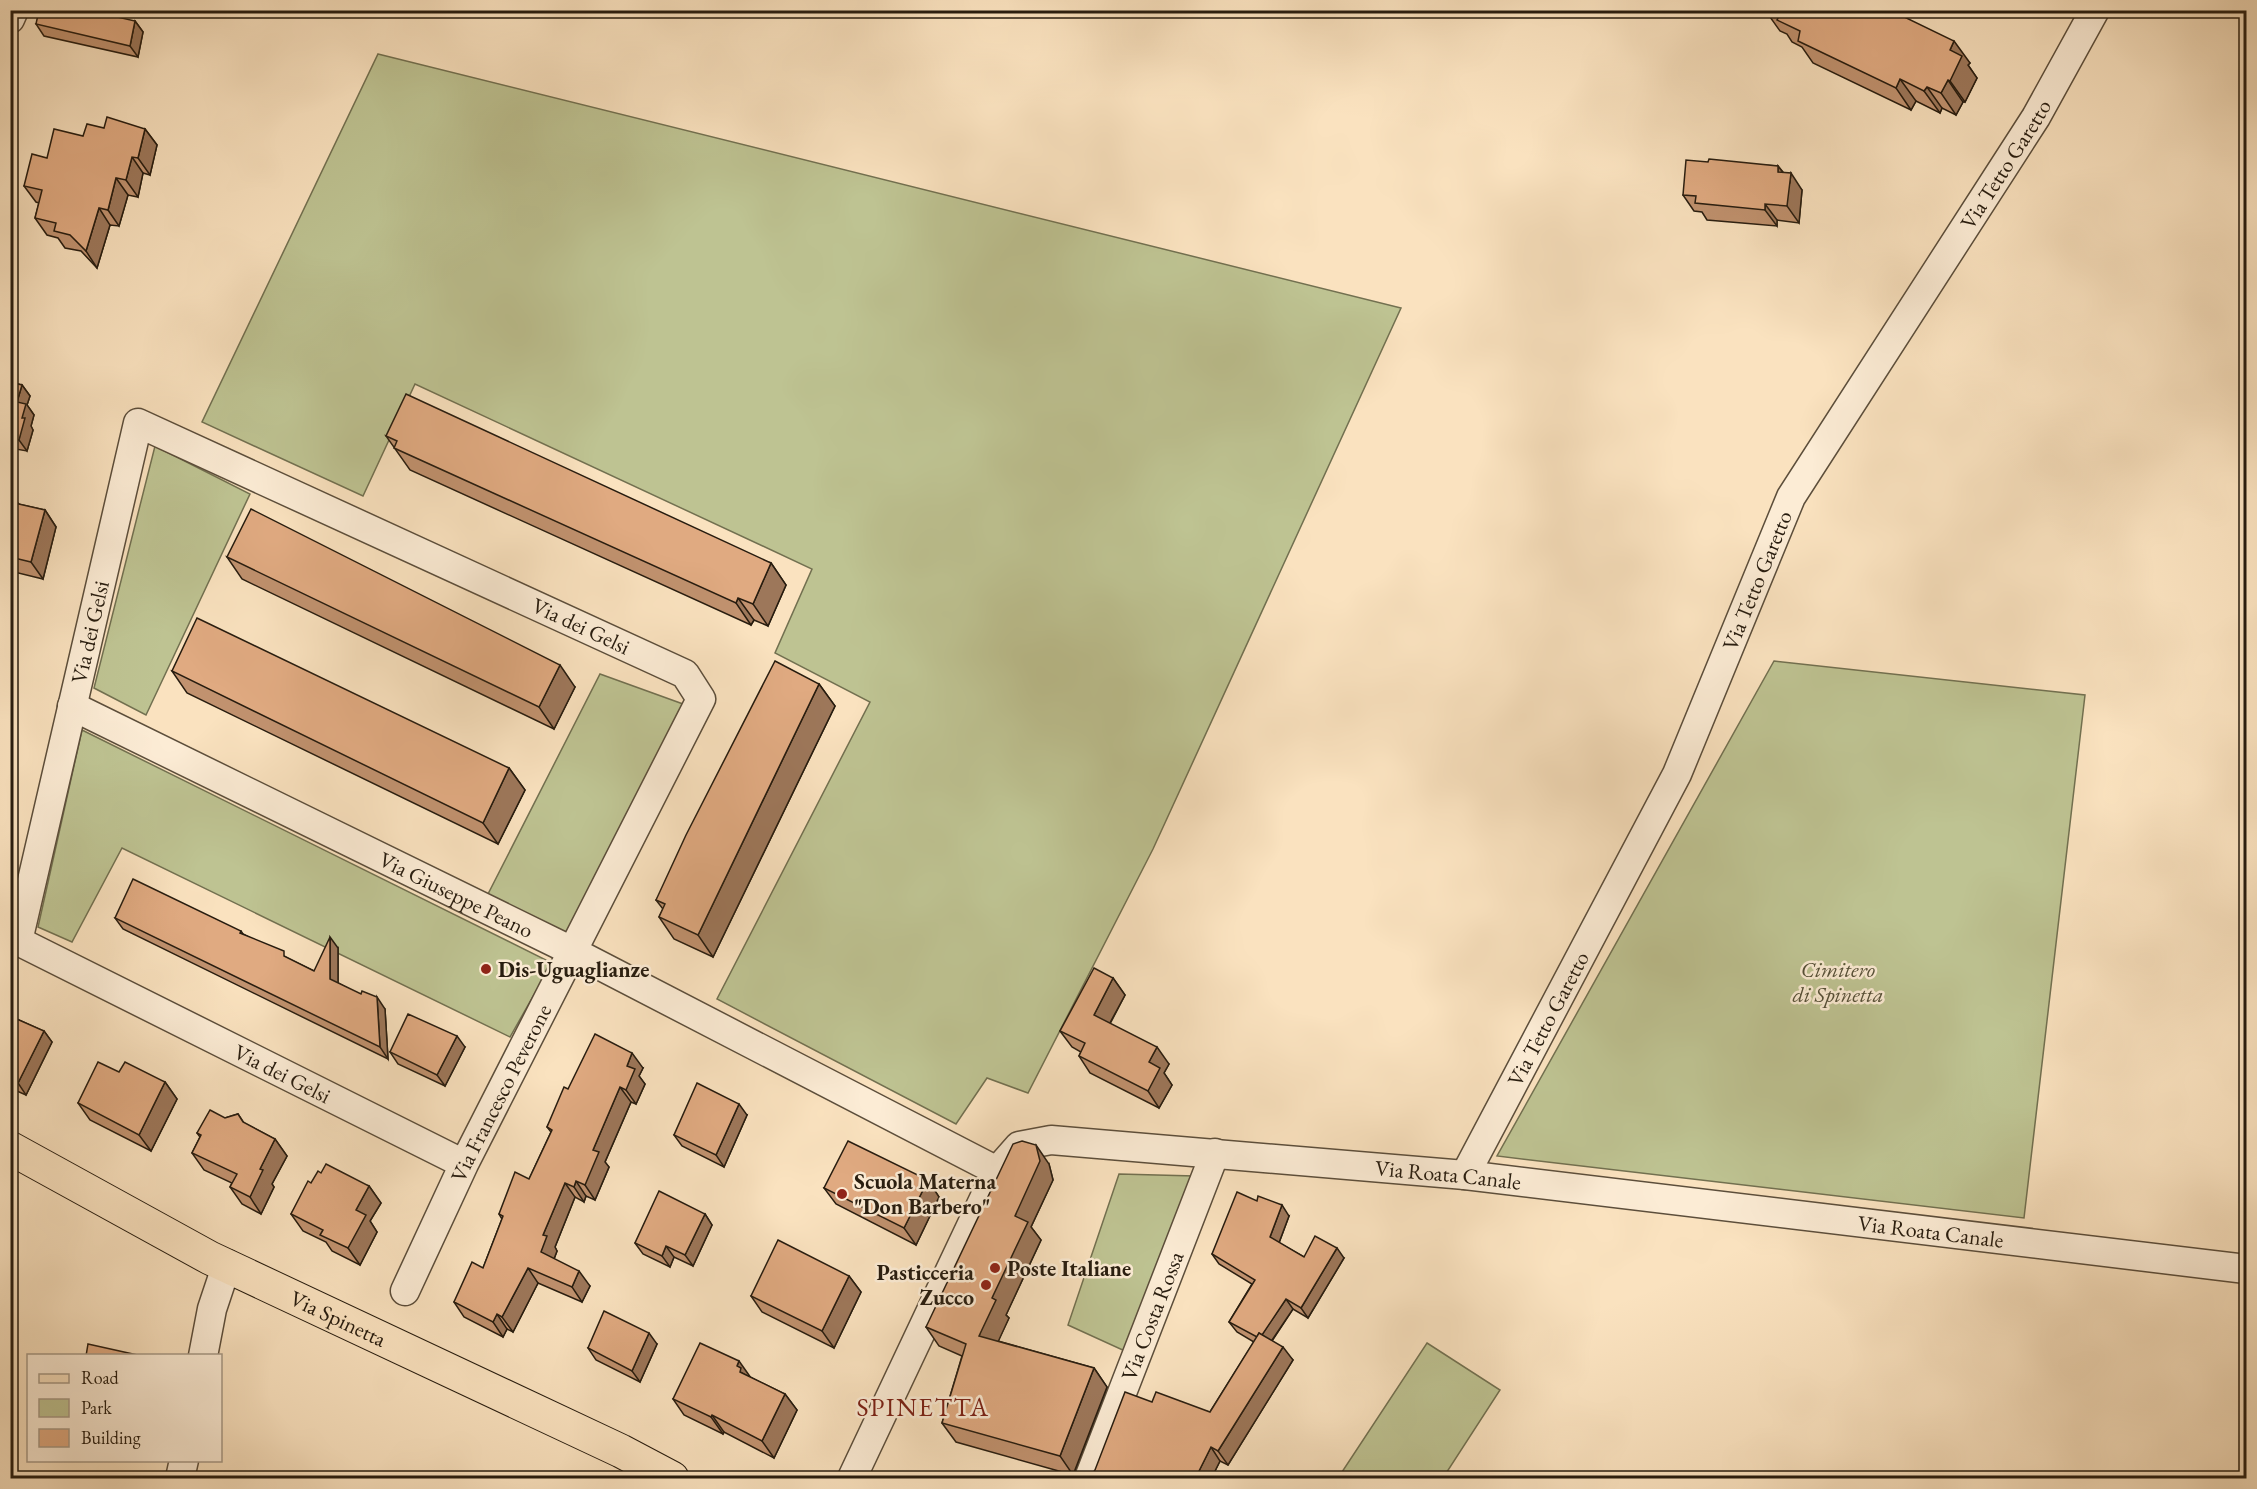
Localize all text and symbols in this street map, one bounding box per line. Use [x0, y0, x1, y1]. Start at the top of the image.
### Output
street label: Via Tetto Garetto [1953, 94, 2057, 235]
street label: Via Tetto Garetto [1715, 506, 1798, 655]
street label: Via dei Gelsi [64, 578, 116, 686]
street label: Via dei Gelsi [527, 591, 635, 661]
street label: Via Giuseppe Peano [374, 844, 538, 944]
street label: Via Tetto Garetto [1500, 946, 1595, 1091]
place label: Dis-Uguaglianze [498, 955, 649, 984]
park label: Cimitero di Spinetta [1792, 955, 1884, 1009]
marker: Dis-Uguaglianze [479, 962, 493, 976]
street label: Via Francesco Peverone [443, 999, 558, 1186]
street label: Via dei Gelsi [229, 1037, 336, 1110]
street label: Via Roata Canale [1374, 1153, 1523, 1196]
place label: Scuola Materna "Don Barbero" [854, 1167, 997, 1221]
marker: Scuola Materna "Don Barbero" [835, 1187, 849, 1201]
street label: Via Roata Canale [1856, 1208, 2006, 1254]
street label: Via Costa Rossa [1114, 1247, 1190, 1385]
place label: Poste Italiane [1007, 1254, 1131, 1283]
place label: Pasticceria Zucco [877, 1258, 974, 1312]
marker: Poste Italiane [988, 1261, 1002, 1275]
marker: Pasticceria Zucco [979, 1278, 993, 1292]
street label: Via Spinetta [286, 1283, 391, 1353]
legend [27, 1354, 222, 1462]
text: Road [81, 1366, 120, 1389]
district label: SPINETTA [856, 1390, 990, 1424]
text: Park [81, 1396, 112, 1419]
text: Building [81, 1426, 141, 1449]

